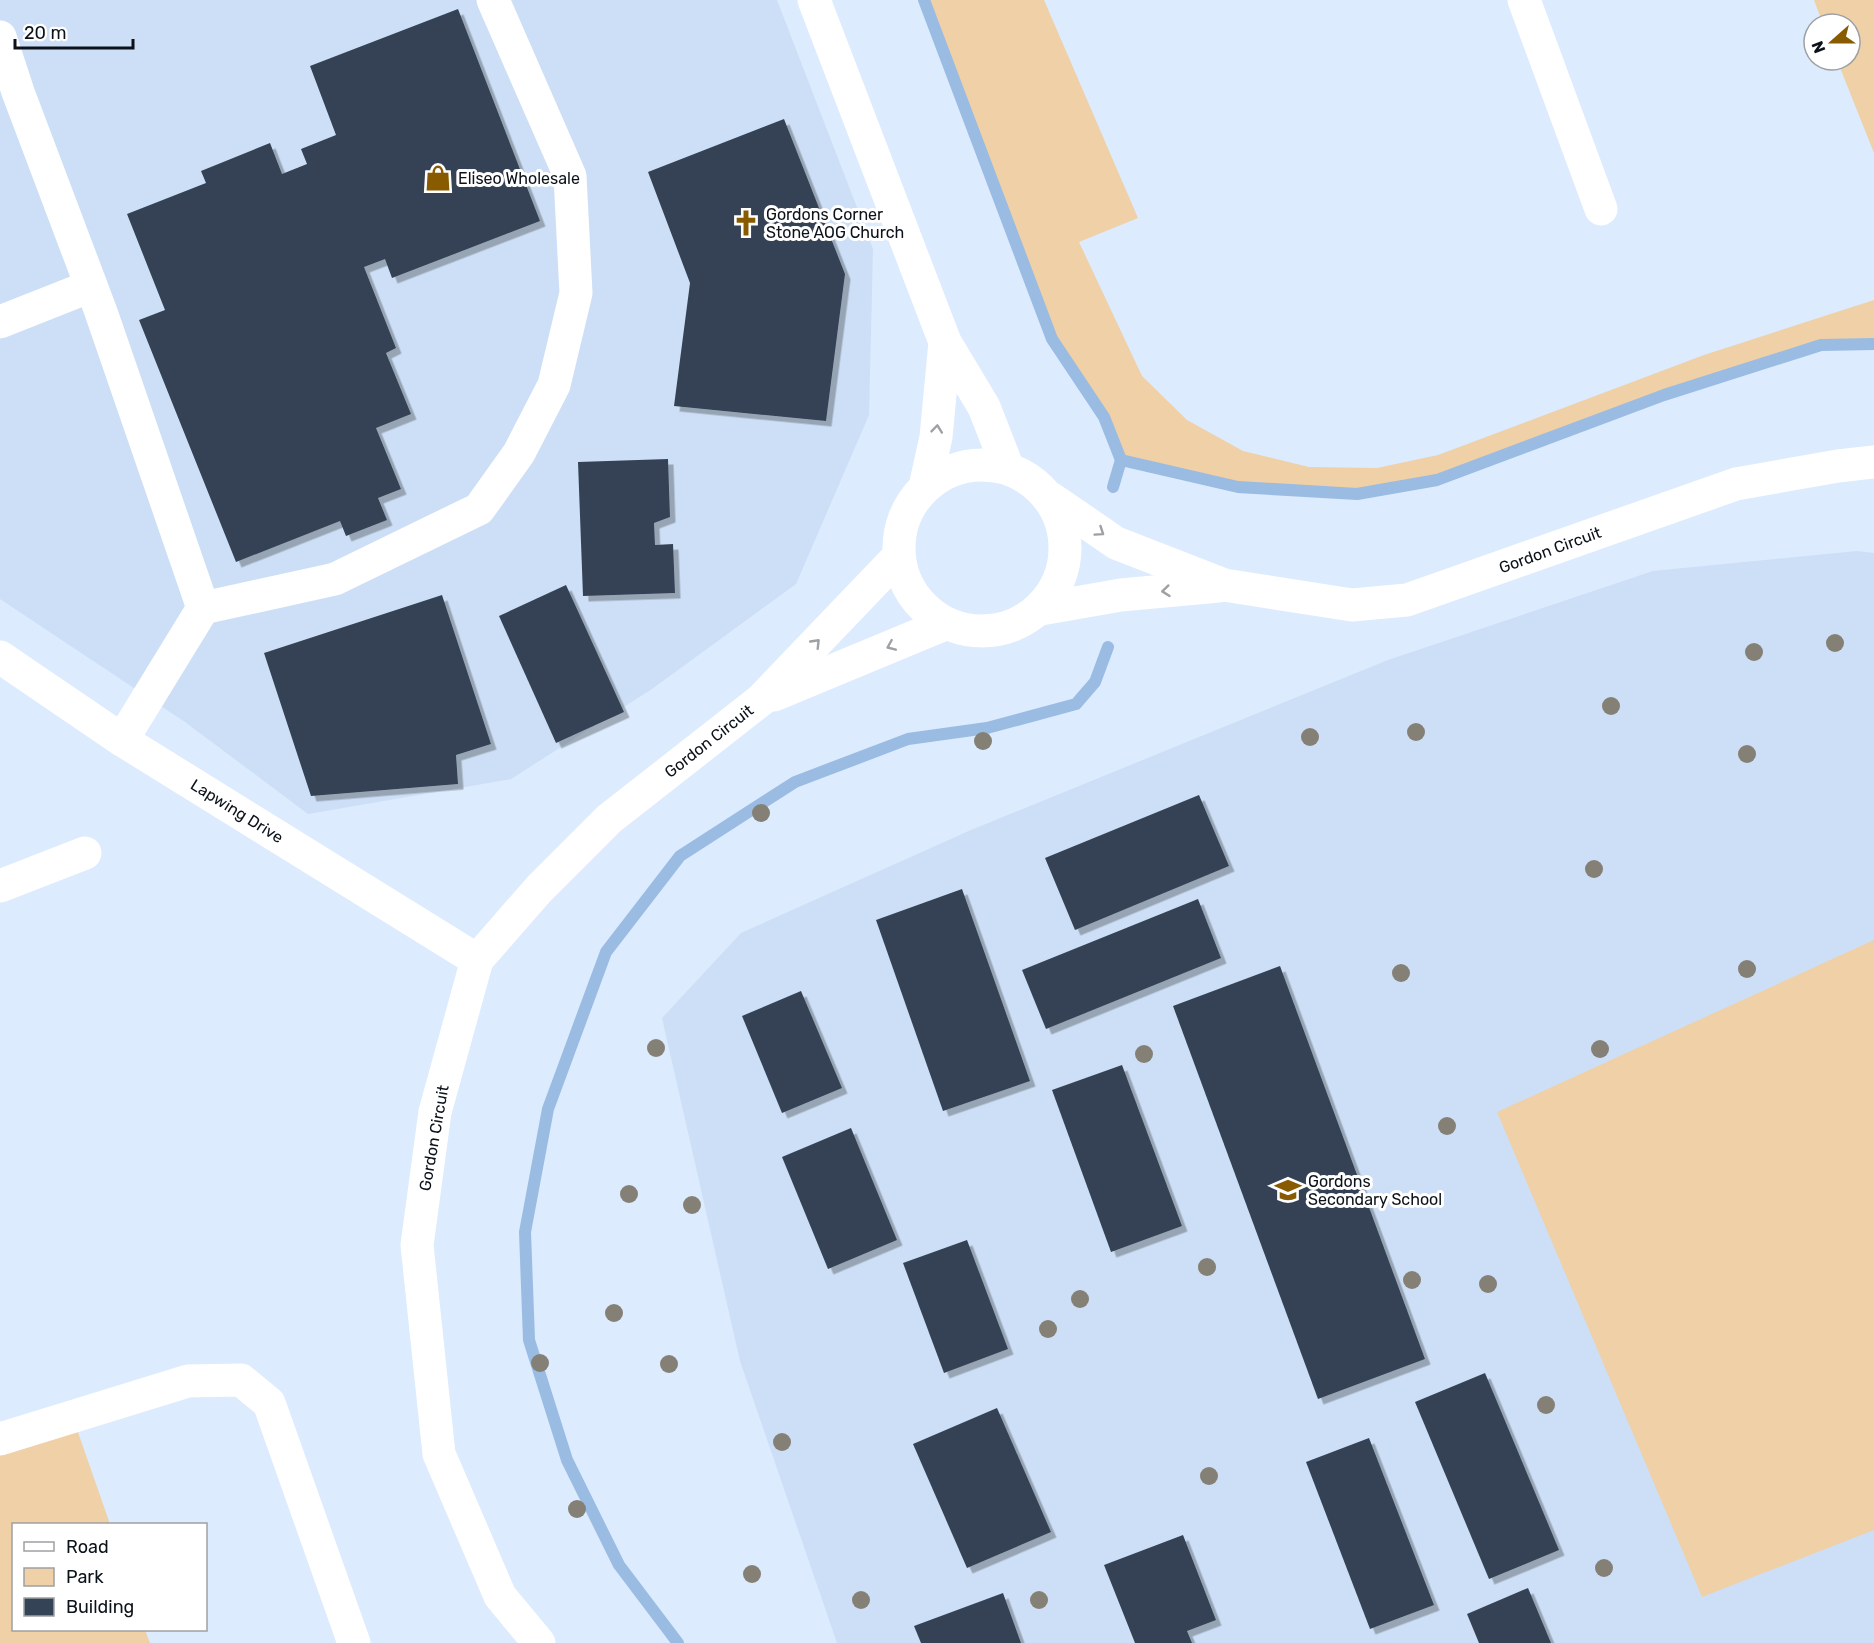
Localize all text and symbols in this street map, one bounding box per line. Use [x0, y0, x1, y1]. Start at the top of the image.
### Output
scale bar [15, 12, 134, 50]
north arrow [1802, 12, 1862, 72]
text: 20 m [24, 22, 66, 44]
text: N [1808, 38, 1829, 56]
shop icon: Eliseo Wholesale [423, 163, 453, 193]
place label: Eliseo Wholesale [458, 169, 580, 188]
place label: Gordons Corner Stone AOG Church [766, 205, 904, 242]
church icon: Gordons Corner Stone AOG Church [731, 208, 761, 238]
one-way arrow [930, 425, 942, 434]
street label: Gordon Circuit [1496, 523, 1604, 577]
one-way arrow [1094, 525, 1105, 536]
one-way arrow [1161, 584, 1170, 597]
one-way arrow [809, 639, 820, 649]
one-way arrow [886, 639, 897, 651]
street label: Gordon Circuit [661, 700, 757, 782]
street label: Lapwing Drive [187, 775, 287, 847]
street label: Gordon Circuit [415, 1083, 453, 1193]
place label: Gordons Secondary School [1308, 1172, 1442, 1209]
school or university icon: Gordons Secondary School [1273, 1175, 1303, 1205]
legend [12, 1523, 207, 1631]
text: Road [66, 1536, 109, 1558]
text: Park [66, 1566, 104, 1588]
text: Building [66, 1596, 134, 1618]

